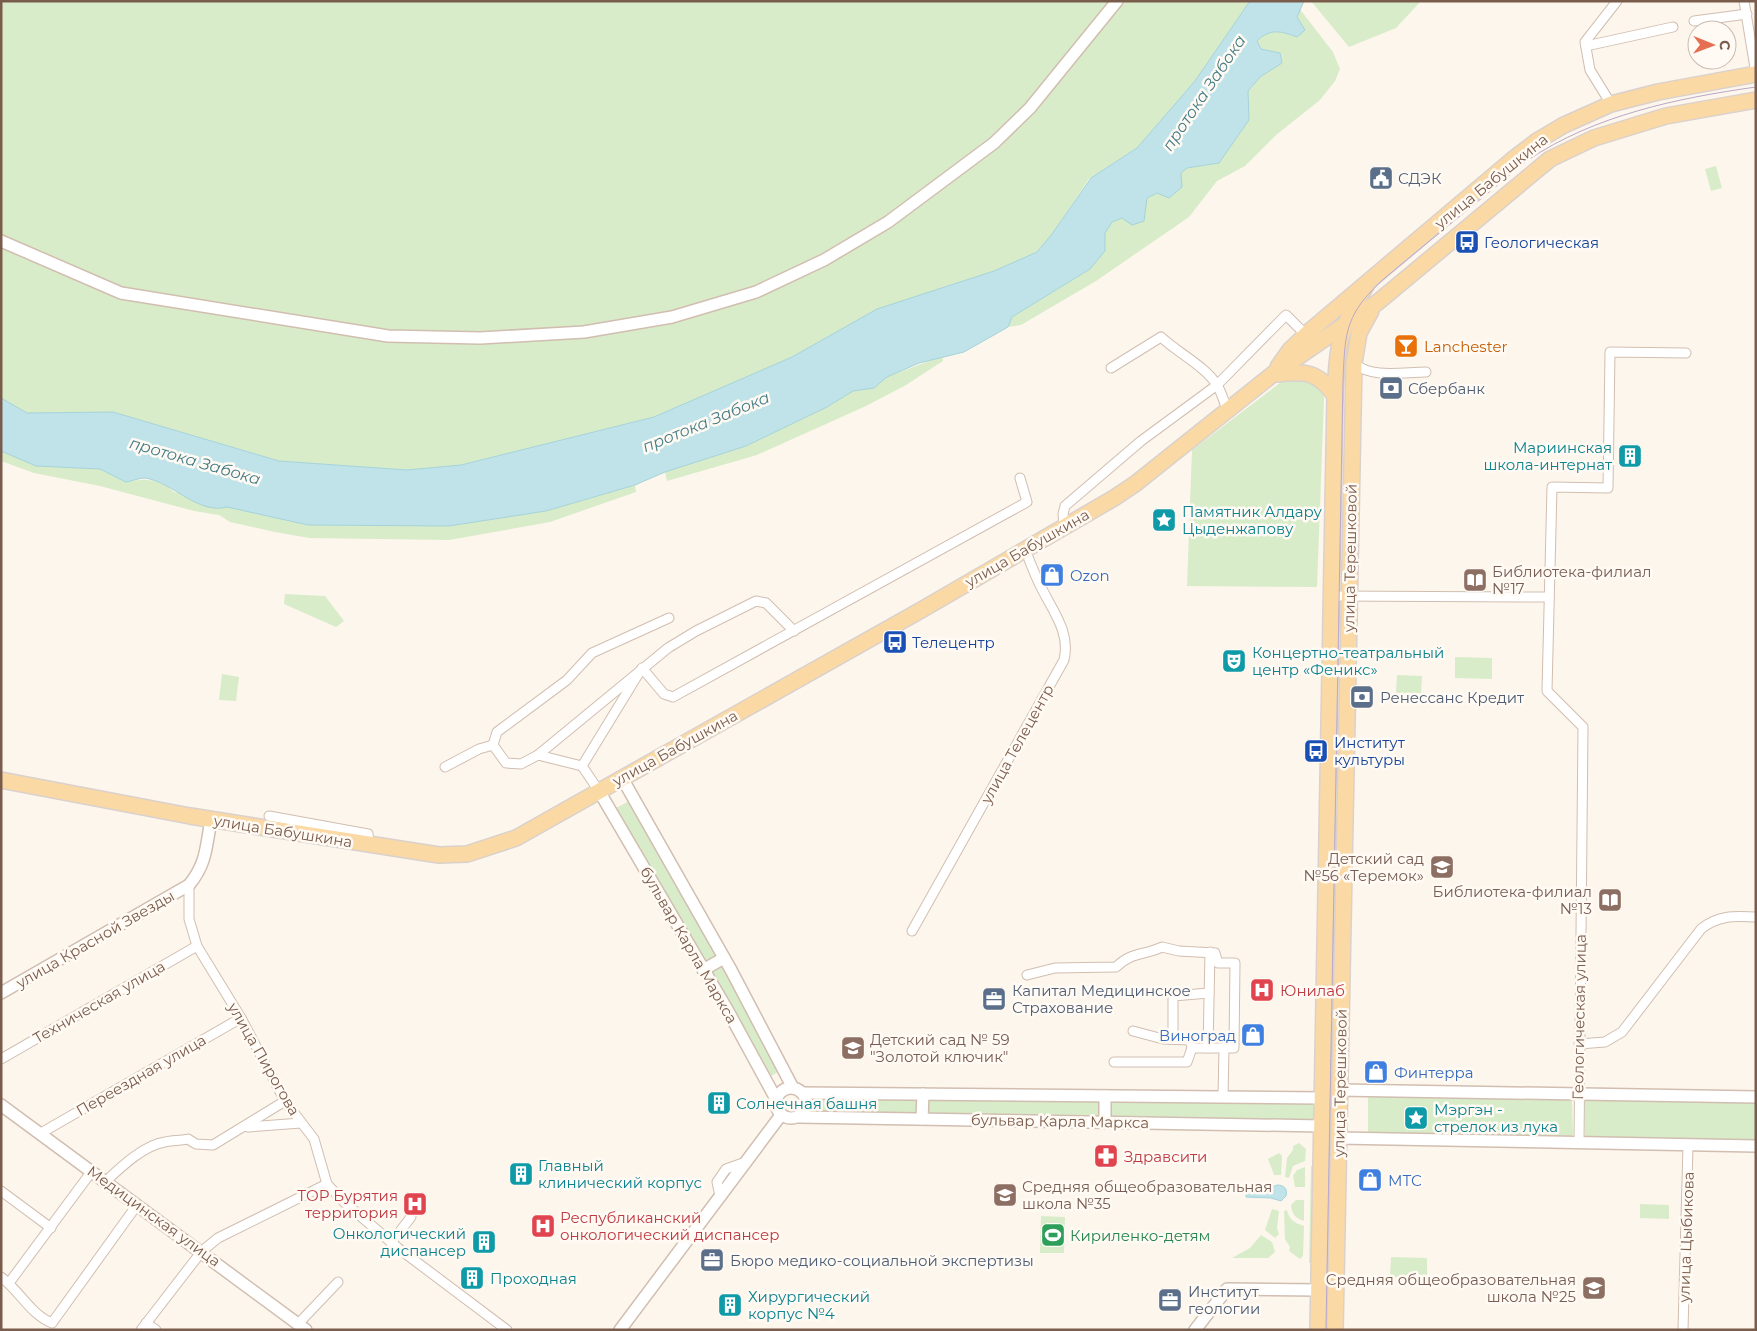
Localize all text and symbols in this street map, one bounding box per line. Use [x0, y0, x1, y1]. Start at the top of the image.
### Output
north arrow [1687, 20, 1737, 70]
water label: протока Забока [1158, 32, 1250, 154]
text: С [1716, 40, 1734, 50]
street label: улица Бабушкина [1430, 129, 1551, 233]
public building icon: СДЭК [1368, 165, 1394, 191]
place label: СДЭК [1398, 169, 1442, 188]
bus stop icon: Геологическая [1454, 229, 1480, 255]
place label: Геологическая [1484, 233, 1599, 252]
bar icon: Lanchester [1393, 333, 1419, 359]
place label: Lanchester [1424, 337, 1508, 356]
bank icon: Сбербанк [1378, 375, 1404, 401]
place label: Сбербанк [1408, 379, 1485, 398]
water label: протока Забока [640, 388, 772, 456]
water label: протока Забока [127, 433, 263, 489]
place label: Мариинская школа-интернат [1483, 438, 1613, 474]
building icon: Мариинская школа-интернат [1617, 443, 1643, 469]
street label: улица Терешковой [1339, 484, 1361, 633]
place label: Памятник Алдару Цыденжапову [1182, 502, 1322, 538]
street label: улица Бабушкина [961, 505, 1092, 592]
place icon: Памятник Алдару Цыденжапову [1151, 507, 1177, 533]
shop icon: Ozon [1039, 562, 1065, 588]
place label: Библиотека-филиал №17 [1492, 562, 1651, 598]
place label: Ozon [1070, 566, 1110, 585]
library icon: Библиотека-филиал №17 [1462, 567, 1488, 593]
bus stop icon: Телецентр [882, 629, 908, 655]
place label: Телецентр [912, 633, 995, 652]
place label: Концертно-театральный центр «Феникс» [1252, 643, 1444, 679]
theatre icon: Концертно-театральный центр «Феникс» [1221, 648, 1247, 674]
street label: улица Телецентр [976, 681, 1058, 808]
bank icon: Ренессанс Кредит [1349, 684, 1375, 710]
place label: Ренессанс Кредит [1380, 688, 1525, 707]
street label: улица Бабушкина [608, 706, 741, 791]
place label: Институт культуры [1334, 733, 1406, 769]
bus stop icon: Институт культуры [1303, 738, 1329, 764]
street label: улица Бабушкина [211, 810, 354, 851]
place label: Детский сад №56 «Теремок» [1303, 849, 1424, 885]
school or university icon: Детский сад №56 «Теремок» [1429, 854, 1455, 880]
street label: бульвар Карла Маркса [636, 863, 742, 1027]
place label: Библиотека-филиал №13 [1433, 882, 1592, 918]
street label: улица Красной Звезды [12, 886, 178, 993]
library icon: Библиотека-филиал №13 [1597, 887, 1623, 913]
street label: Геологическая улица [1568, 934, 1590, 1100]
street label: Техническая улица [30, 956, 168, 1048]
hospital icon: Юнилаб [1249, 977, 1275, 1003]
place label: Капитал Медицинское Страхование [1012, 981, 1191, 1017]
place label: Юнилаб [1280, 981, 1345, 1000]
office icon: Капитал Медицинское Страхование [981, 986, 1007, 1012]
street label: улица Пирогова [223, 998, 304, 1119]
street label: улица Терешковой [1329, 1009, 1351, 1158]
shop icon: Виноград [1240, 1022, 1266, 1048]
place label: Виноград [1159, 1026, 1236, 1045]
street label: Переездная улица [73, 1030, 209, 1120]
place label: Детский сад № 59 "Золотой ключик" [870, 1030, 1010, 1066]
school or university icon: Детский сад № 59 "Золотой ключик" [840, 1035, 866, 1061]
shop icon: Финтерра [1363, 1059, 1389, 1085]
place label: Финтерра [1394, 1063, 1473, 1082]
building icon: Солнечная башня [706, 1090, 732, 1116]
place label: Солнечная башня [736, 1094, 877, 1113]
place label: Мэргэн - стрелок из лука [1434, 1100, 1558, 1136]
place icon: Мэргэн - стрелок из лука [1403, 1105, 1429, 1131]
street label: бульвар Карла Маркса [971, 1110, 1149, 1132]
pharmacy icon: Здравсити [1093, 1143, 1119, 1169]
place label: Здравсити [1124, 1147, 1207, 1166]
place label: Главный клинический корпус [538, 1156, 702, 1192]
street label: Медицинская улица [84, 1161, 224, 1271]
building icon: Главный клинический корпус [508, 1161, 534, 1187]
shop icon: МТС [1357, 1167, 1383, 1193]
place label: МТС [1388, 1171, 1422, 1190]
street label: улица Цыбикова [1674, 1171, 1698, 1304]
place label: Средняя общеобразовательная школа №35 [1022, 1177, 1272, 1213]
school or university icon: Средняя общеобразовательная школа №35 [992, 1182, 1018, 1208]
place label: ТОР Бурятия территория [297, 1186, 398, 1222]
hospital icon: ТОР Бурятия территория [402, 1191, 428, 1217]
place label: Республиканский онкологический диспансер [560, 1208, 779, 1244]
hospital icon: Республиканский онкологический диспансер [530, 1213, 556, 1239]
sports icon: Кириленко-детям [1040, 1222, 1066, 1248]
place label: Онкологический диспансер [333, 1224, 466, 1260]
place label: Кириленко-детям [1070, 1226, 1210, 1245]
building icon: Онкологический диспансер [471, 1229, 497, 1255]
office icon: Бюро медико-социальной экспертизы [699, 1247, 725, 1273]
place label: Бюро медико-социальной экспертизы [730, 1251, 1034, 1270]
building icon: Проходная [459, 1265, 485, 1291]
place label: Проходная [490, 1269, 577, 1288]
place label: Средняя общеобразовательная школа №25 [1326, 1270, 1576, 1306]
school or university icon: Средняя общеобразовательная школа №25 [1581, 1275, 1607, 1301]
place label: Институт геологии [1188, 1282, 1260, 1318]
place label: Хирургический корпус №4 [748, 1287, 870, 1323]
office icon: Институт геологии [1157, 1287, 1183, 1313]
building icon: Хирургический корпус №4 [717, 1292, 743, 1318]

